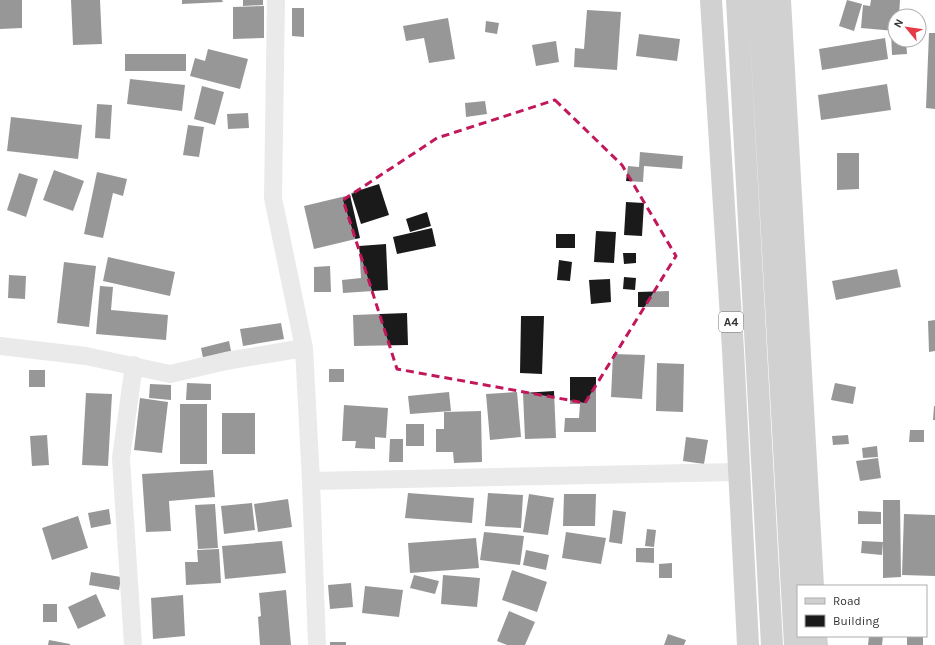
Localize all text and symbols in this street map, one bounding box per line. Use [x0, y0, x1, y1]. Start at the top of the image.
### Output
north arrow [887, 8, 927, 48]
text: N [891, 17, 906, 30]
road number: A4 [719, 312, 743, 332]
legend [797, 585, 927, 637]
text: Road [833, 594, 861, 608]
text: Building [833, 614, 880, 628]

